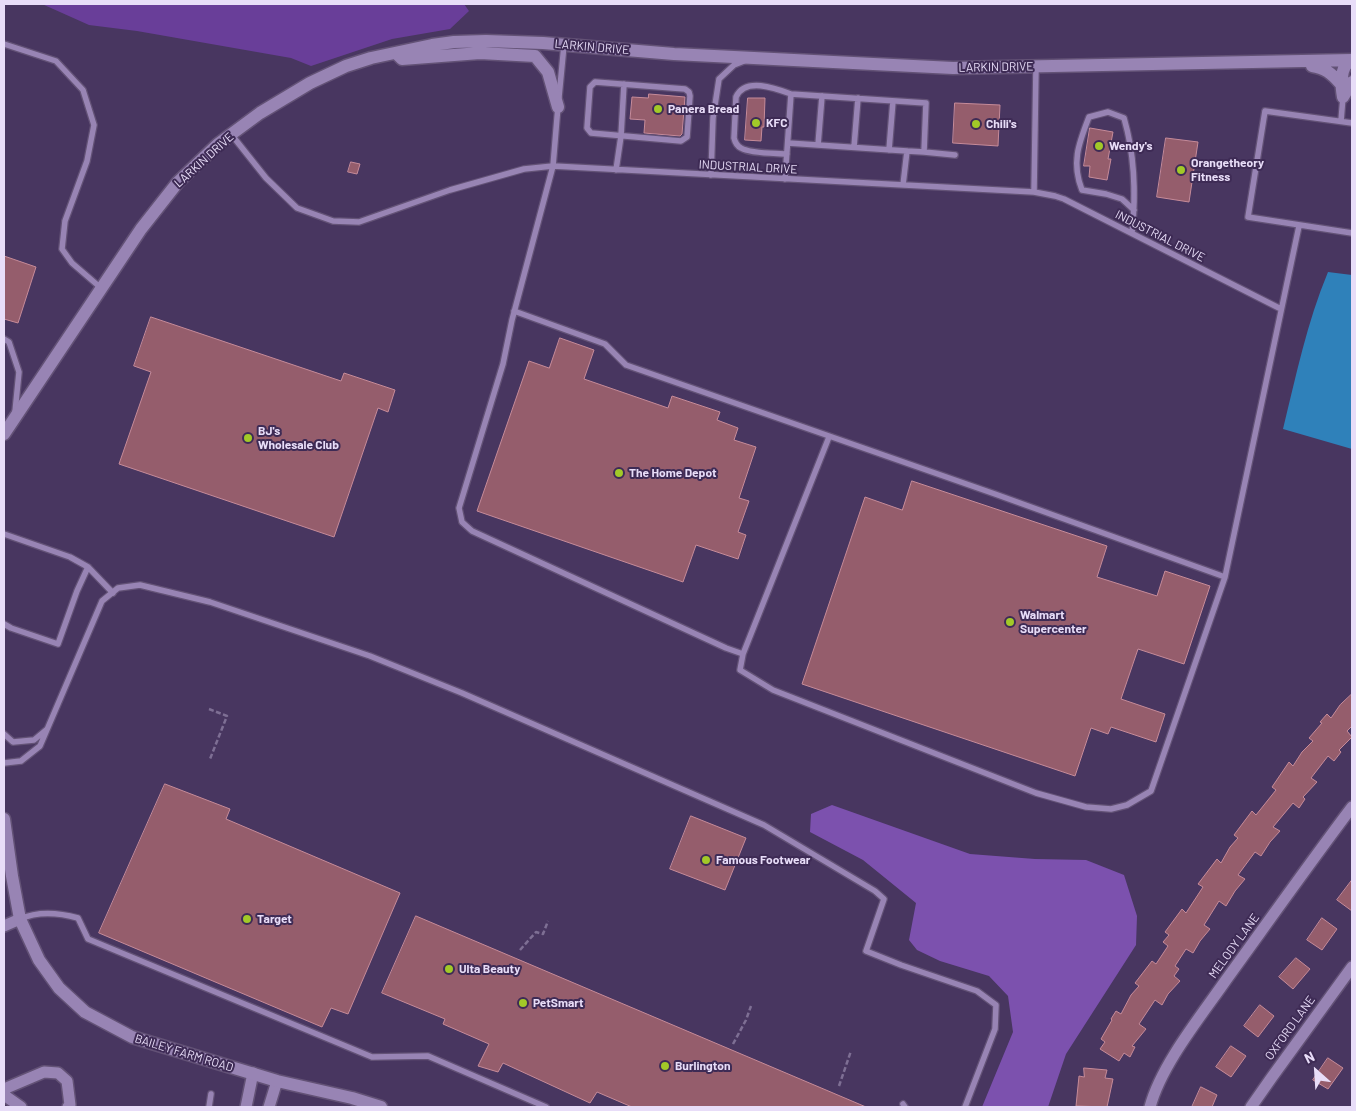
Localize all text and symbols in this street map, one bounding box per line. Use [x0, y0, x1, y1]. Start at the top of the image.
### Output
street label: LARKIN DRIVE [554, 37, 630, 57]
street label: LARKIN DRIVE [958, 59, 1034, 75]
place label: Panera Bread [668, 102, 739, 116]
marker: Panera Bread [652, 103, 664, 115]
place label: KFC [766, 116, 788, 130]
marker: KFC [750, 117, 762, 129]
place label: Chili's [986, 117, 1017, 131]
marker: Chili's [970, 118, 982, 130]
street label: LARKIN DRIVE [171, 130, 237, 190]
place label: Wendy's [1109, 139, 1152, 153]
marker: Wendy's [1093, 140, 1105, 152]
place label: Orangetheory Fitness [1191, 156, 1264, 184]
street label: INDUSTRIAL DRIVE [698, 157, 798, 177]
marker: Orangetheory Fitness [1175, 164, 1187, 176]
street label: INDUSTRIAL DRIVE [1113, 207, 1207, 265]
place label: BJ's Wholesale Club [258, 424, 339, 452]
marker: BJ's Wholesale Club [242, 432, 254, 444]
place label: The Home Depot [629, 466, 716, 480]
marker: The Home Depot [613, 467, 625, 479]
place label: Walmart Supercenter [1020, 608, 1087, 636]
marker: Walmart Supercenter [1004, 616, 1016, 628]
place label: Famous Footwear [716, 853, 810, 867]
marker: Famous Footwear [700, 854, 712, 866]
street label: MELODY LANE [1206, 911, 1262, 981]
place label: Target [257, 912, 292, 926]
marker: Target [241, 913, 253, 925]
place label: Ulta Beauty [459, 962, 520, 976]
marker: Ulta Beauty [443, 963, 455, 975]
street label: OXFORD LANE [1262, 993, 1318, 1063]
place label: PetSmart [533, 996, 584, 1010]
marker: PetSmart [517, 997, 529, 1009]
street label: BAILEY FARM ROAD [133, 1031, 235, 1075]
north arrow [1291, 1046, 1341, 1096]
place label: Burlington [675, 1059, 730, 1073]
marker: Burlington [659, 1060, 671, 1072]

